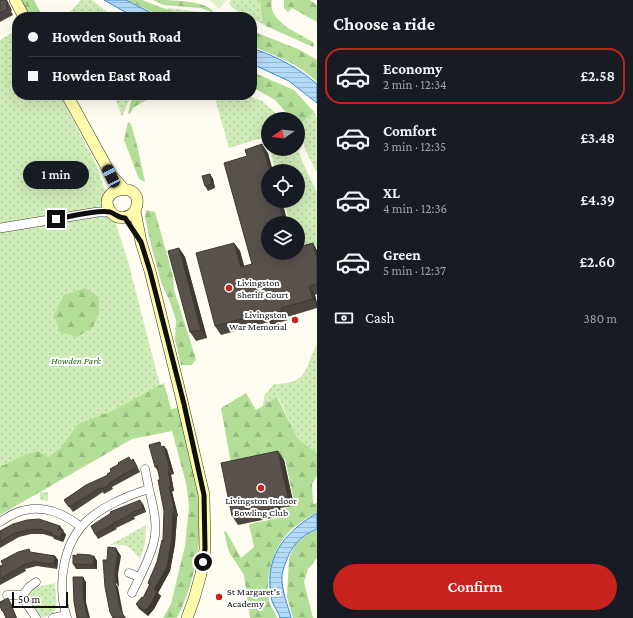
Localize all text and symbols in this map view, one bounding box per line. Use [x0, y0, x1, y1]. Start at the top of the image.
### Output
text: Choose a ride [333, 14, 435, 34]
text: Howden South Road [52, 29, 181, 45]
icon: car [335, 58, 371, 94]
text: Economy [383, 61, 442, 77]
text: Howden East Road [52, 68, 171, 84]
text: £2.58 [580, 68, 615, 84]
text: 2 min · 12:34 [383, 77, 447, 92]
north arrow [261, 112, 305, 156]
map controls [261, 112, 305, 260]
icon: car [335, 120, 371, 156]
text: Comfort [383, 123, 437, 139]
text: £3.48 [580, 130, 615, 146]
text: 3 min · 12:35 [383, 139, 446, 154]
callout: 1 min [23, 161, 89, 189]
car [100, 163, 122, 189]
button: locate [261, 164, 305, 208]
text: 1 min [42, 167, 70, 182]
icon: car [335, 182, 371, 218]
text: XL [383, 185, 400, 201]
text: £4.39 [581, 192, 615, 208]
text: 4 min · 12:36 [383, 201, 447, 216]
route end [47, 210, 65, 228]
button: layers [261, 216, 305, 260]
icon: car [335, 244, 371, 280]
text: Green [383, 247, 421, 263]
text: £2.60 [579, 254, 615, 270]
text: 5 min · 12:37 [383, 263, 446, 278]
place label: Livingston Sheriff Court [237, 277, 289, 300]
marker: Livingston Sheriff Court [224, 283, 234, 293]
icon: cash [333, 307, 355, 329]
place label: Livingston War Memorial [229, 309, 288, 332]
text: Cash [365, 310, 395, 326]
text: 380 m [584, 311, 617, 326]
marker: Livingston War Memorial [290, 315, 300, 325]
park label: Howden Park [51, 355, 102, 366]
marker: Livingston Indoor Bowling Club [256, 483, 266, 493]
place label: Livingston Indoor Bowling Club [225, 495, 297, 518]
route start [194, 553, 212, 571]
button: Confirm [333, 564, 617, 610]
place label: St Margaret's Academy [227, 586, 280, 609]
scale bar [12, 590, 68, 609]
marker: St Margaret's Academy [214, 592, 224, 602]
text: 50 m [18, 593, 40, 605]

